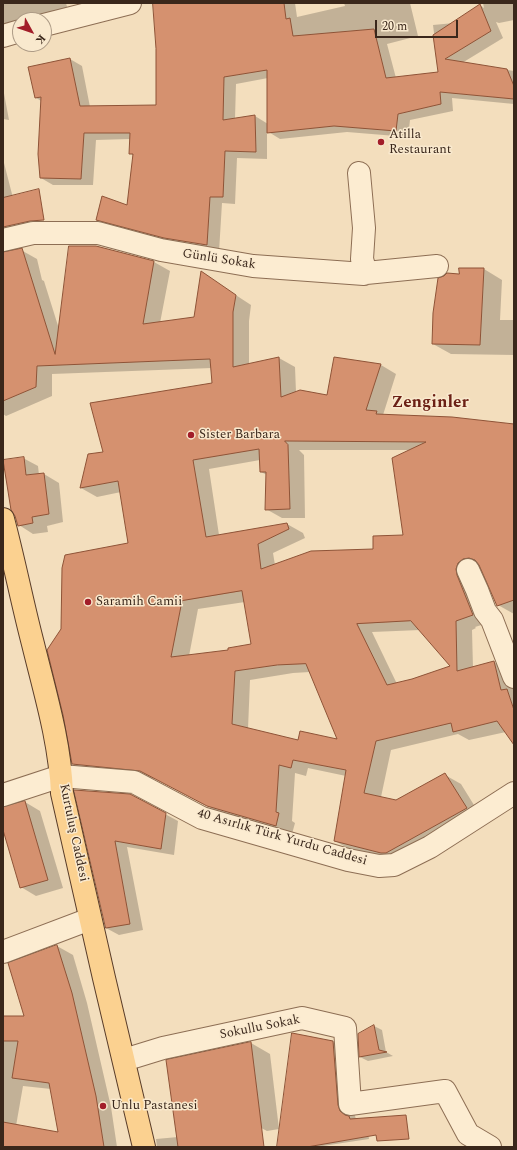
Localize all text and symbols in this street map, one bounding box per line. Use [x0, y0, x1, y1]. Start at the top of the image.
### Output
north arrow [12, 12, 52, 52]
scale bar [377, 12, 460, 38]
text: 20 m [382, 17, 407, 36]
text: K [32, 31, 50, 48]
place label: Atilla Restaurant [389, 127, 451, 158]
marker: Atilla Restaurant [376, 137, 386, 147]
street label: Günlü Sokak [181, 247, 257, 273]
district label: Zenginler [391, 394, 469, 414]
place label: Sister Barbara [199, 427, 280, 443]
marker: Sister Barbara [186, 430, 196, 440]
place label: Saramih Camii [96, 594, 182, 610]
marker: Saramih Camii [83, 597, 93, 607]
street label: Kurtuluş Caddesi [55, 783, 91, 883]
street label: 40 Asırlık Türk Yurdu Caddesi [195, 806, 369, 870]
street label: Sokullu Sokak [218, 1013, 302, 1043]
place label: Unlu Pastanesi [111, 1098, 198, 1114]
marker: Unlu Pastanesi [98, 1101, 108, 1111]

